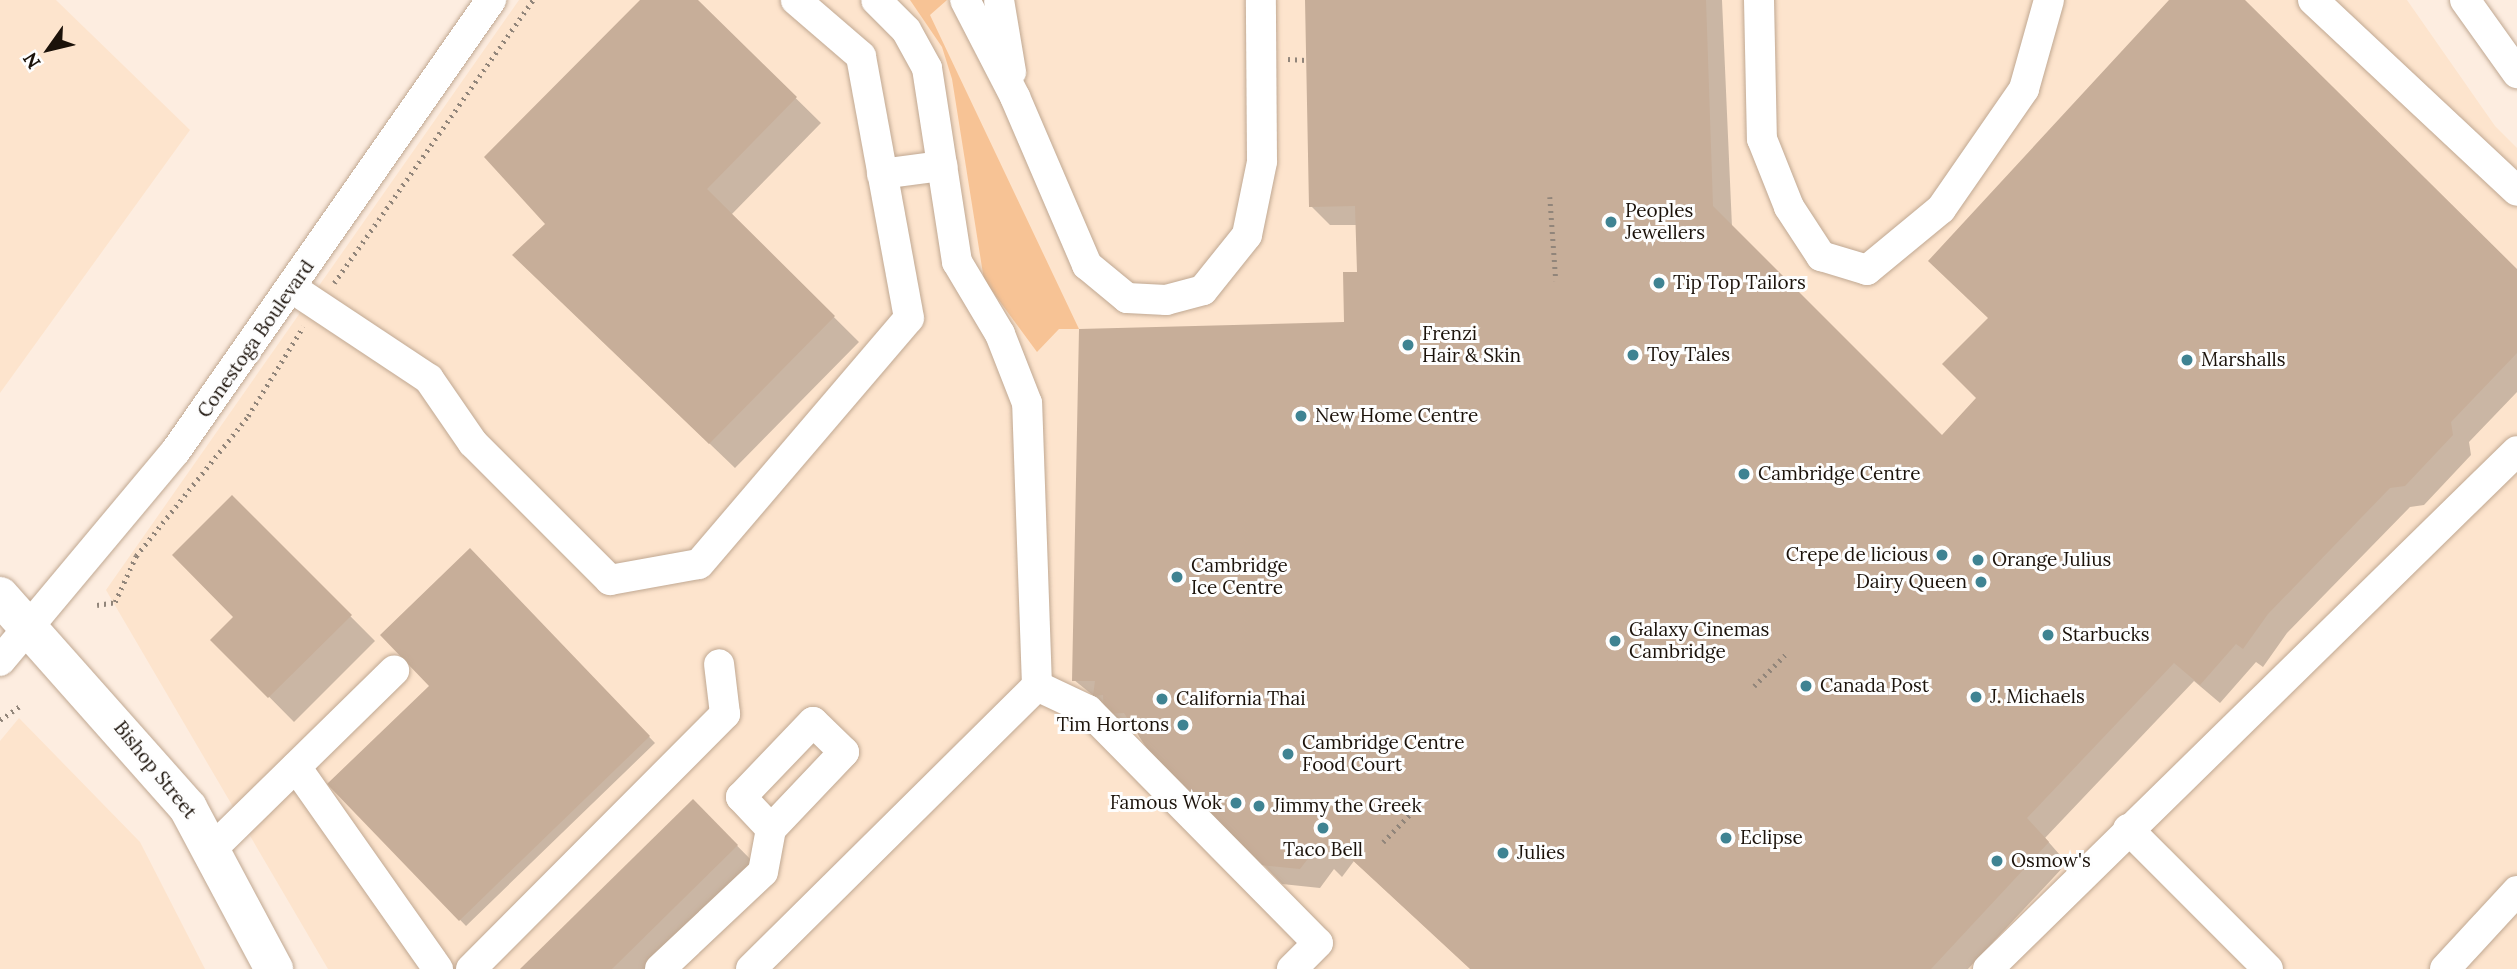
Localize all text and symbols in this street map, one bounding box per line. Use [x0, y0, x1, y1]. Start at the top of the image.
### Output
north arrow [14, 14, 84, 84]
text: N [18, 48, 46, 74]
place label: Peoples Jewellers [1625, 200, 1705, 244]
marker: Peoples Jewellers [1603, 214, 1619, 230]
street label: Conestoga Boulevard [193, 256, 319, 422]
place label: Tip Top Tailors [1673, 272, 1806, 294]
marker: Tip Top Tailors [1651, 275, 1667, 291]
place label: Frenzi Hair & Skin [1422, 323, 1521, 367]
marker: Frenzi Hair & Skin [1400, 337, 1416, 353]
place label: Toy Tales [1647, 344, 1730, 366]
marker: Toy Tales [1625, 347, 1641, 363]
place label: Marshalls [2201, 349, 2286, 371]
marker: Marshalls [2179, 352, 2195, 368]
place label: New Home Centre [1315, 405, 1478, 427]
marker: New Home Centre [1293, 408, 1309, 424]
place label: Cambridge Centre [1758, 463, 1920, 485]
marker: Cambridge Centre [1736, 466, 1752, 482]
place label: Crepe de licious [1786, 544, 1928, 566]
marker: Crepe de licious [1934, 547, 1950, 563]
place label: Orange Julius [1992, 549, 2111, 571]
marker: Orange Julius [1970, 552, 1986, 568]
place label: Cambridge Ice Centre [1191, 555, 1288, 599]
marker: Cambridge Ice Centre [1169, 569, 1185, 585]
place label: Dairy Queen [1856, 571, 1967, 593]
marker: Dairy Queen [1973, 574, 1989, 590]
place label: Galaxy Cinemas Cambridge [1629, 619, 1769, 663]
place label: Starbucks [2062, 624, 2150, 646]
marker: Starbucks [2040, 627, 2056, 643]
marker: Galaxy Cinemas Cambridge [1607, 633, 1623, 649]
place label: Canada Post [1820, 675, 1929, 697]
marker: Canada Post [1798, 678, 1814, 694]
place label: J. Michaels [1990, 686, 2085, 708]
place label: California Thai [1176, 688, 1306, 710]
marker: J. Michaels [1968, 689, 1984, 705]
marker: California Thai [1154, 691, 1170, 707]
place label: Tim Hortons [1057, 714, 1169, 736]
street label: Bishop Street [109, 717, 201, 823]
marker: Tim Hortons [1175, 717, 1191, 733]
place label: Cambridge Centre Food Court [1302, 732, 1464, 776]
marker: Cambridge Centre Food Court [1280, 746, 1296, 762]
place label: Famous Wok [1110, 792, 1222, 814]
marker: Famous Wok [1228, 795, 1244, 811]
place label: Jimmy the Greek [1273, 795, 1422, 817]
marker: Jimmy the Greek [1251, 798, 1267, 814]
marker: Taco Bell [1315, 820, 1331, 836]
place label: Eclipse [1740, 827, 1803, 849]
marker: Eclipse [1718, 830, 1734, 846]
place label: Taco Bell [1283, 839, 1363, 861]
place label: Julies [1517, 842, 1565, 864]
marker: Julies [1495, 845, 1511, 861]
place label: Osmow's [2011, 850, 2091, 872]
marker: Osmow's [1989, 853, 2005, 869]

